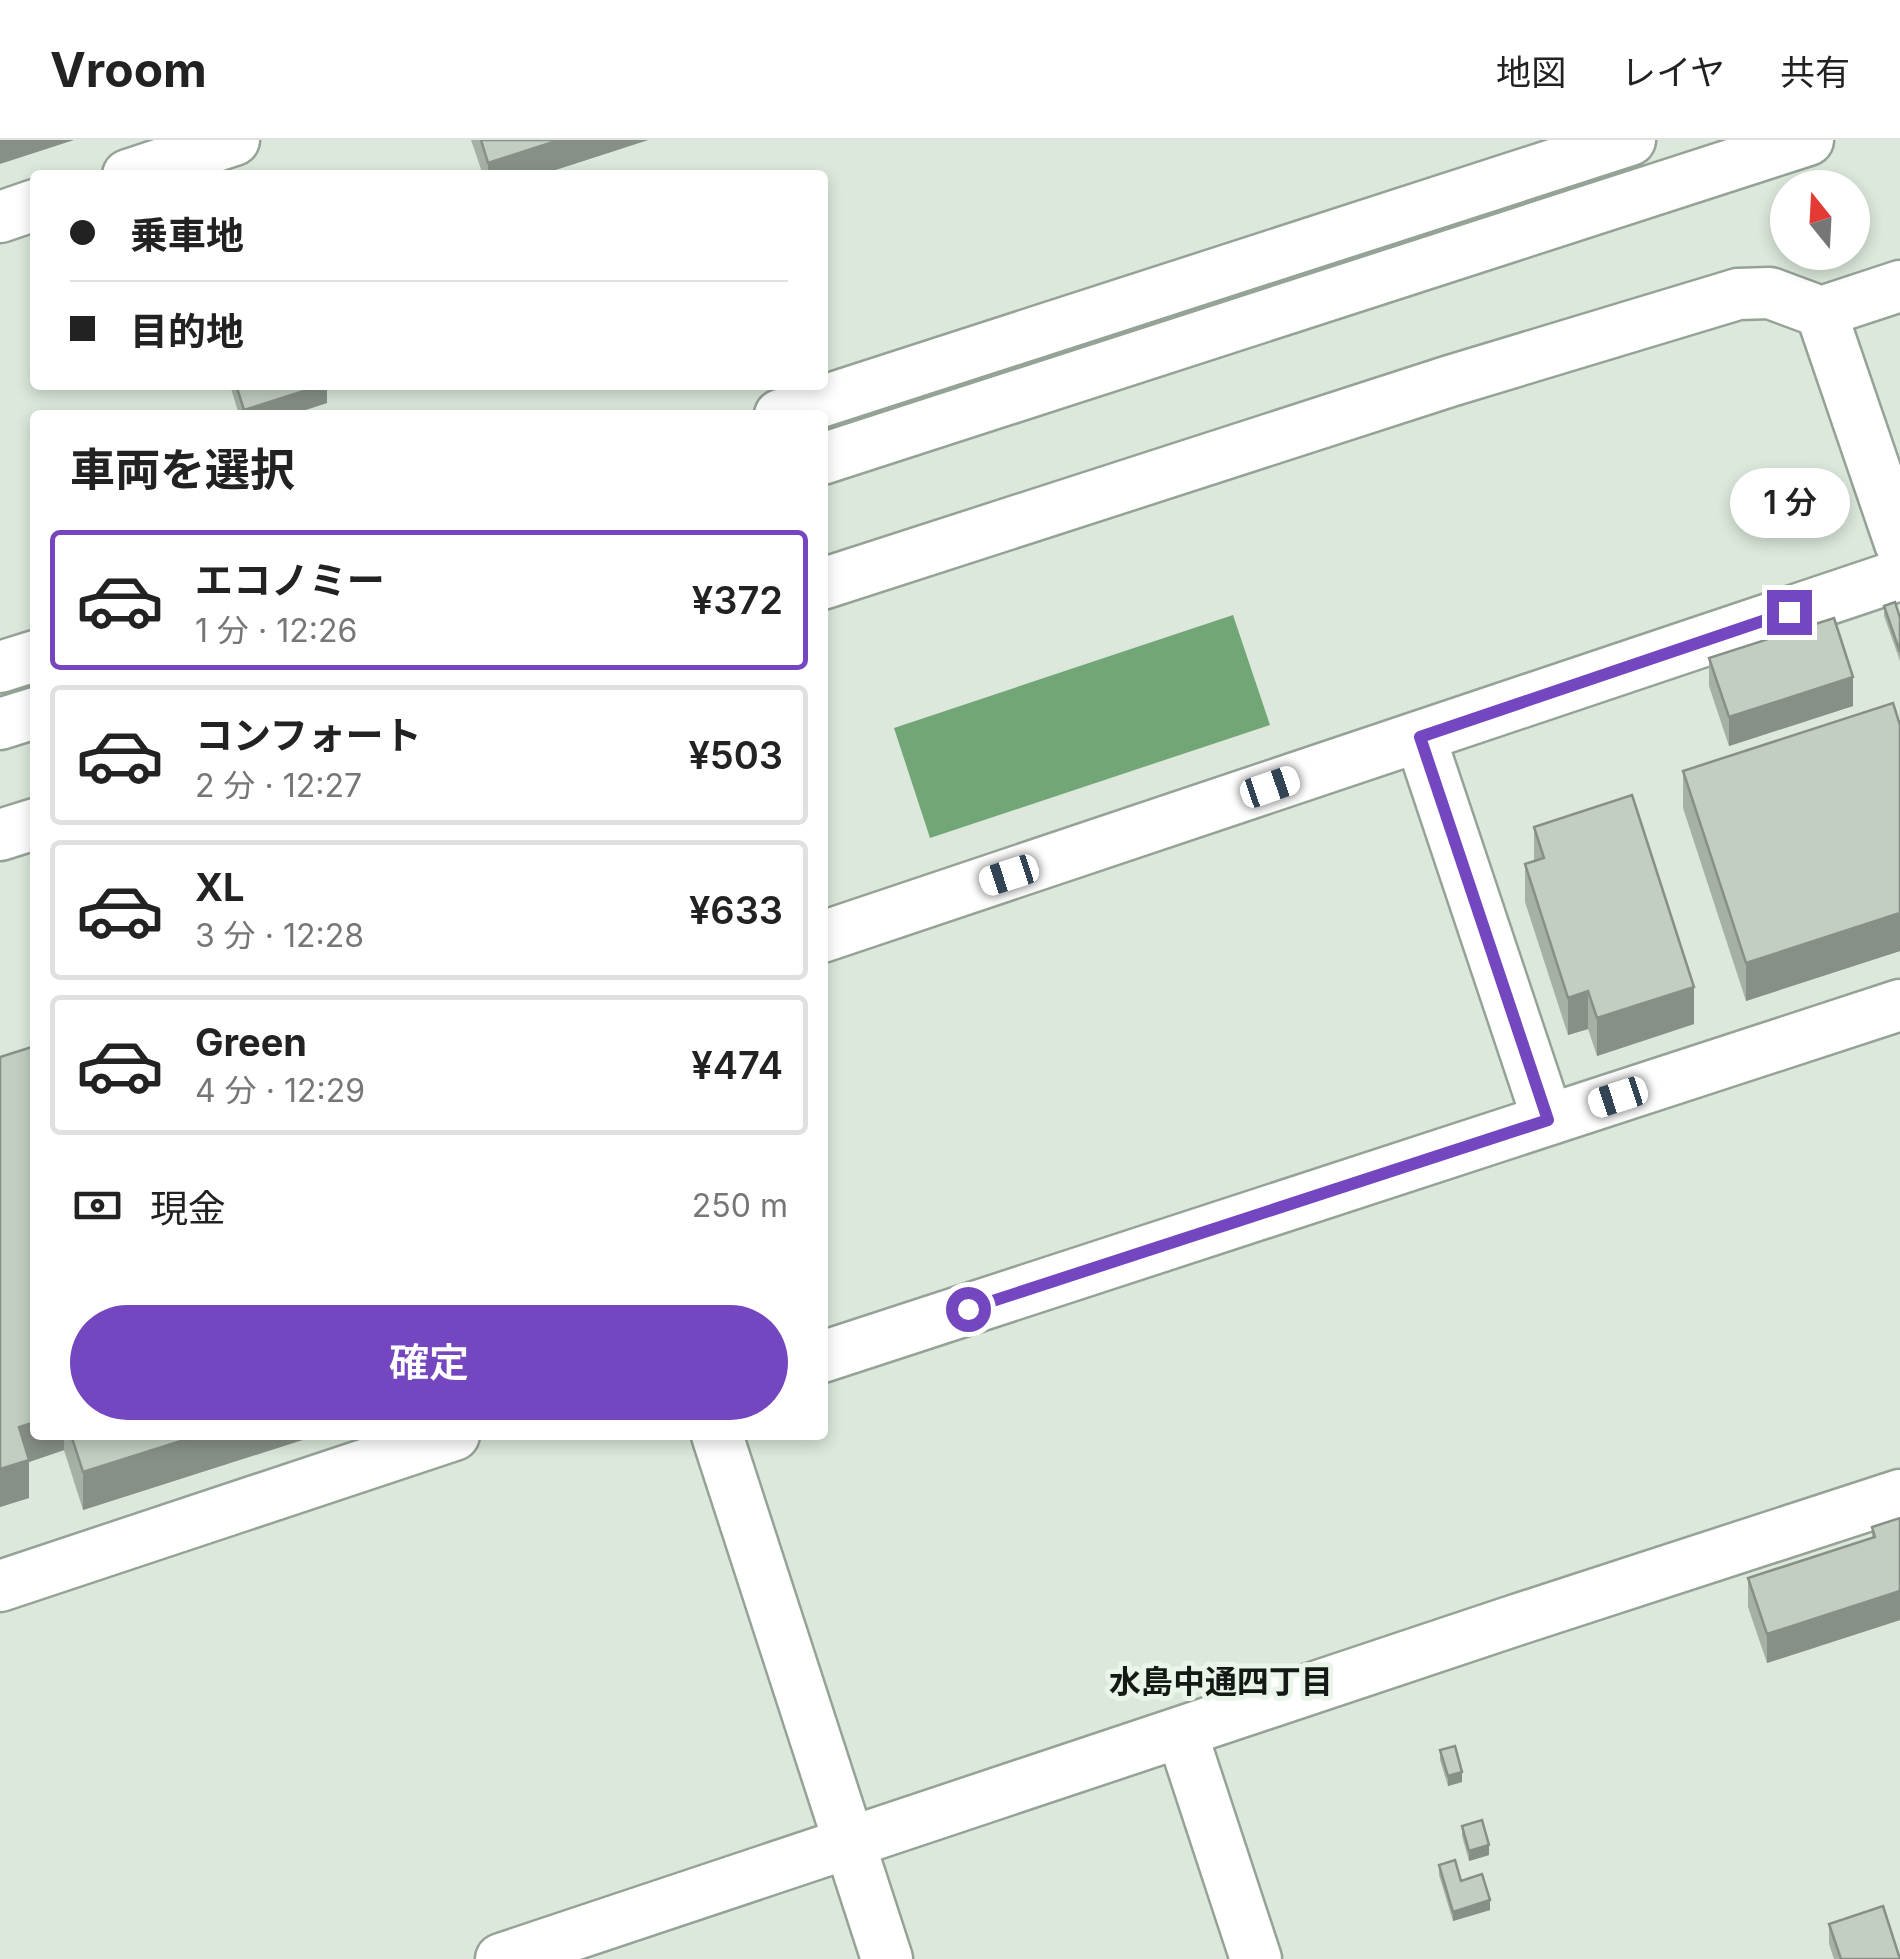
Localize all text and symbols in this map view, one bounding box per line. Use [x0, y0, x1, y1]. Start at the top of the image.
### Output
text: Vroom [50, 40, 207, 99]
text: 地図 [1496, 51, 1566, 93]
text: レイヤ [1621, 51, 1725, 93]
text: 共有 [1780, 51, 1850, 93]
north arrow [1770, 170, 1870, 270]
map controls [1770, 170, 1870, 270]
text: 乗車地 [130, 212, 244, 258]
text: 目的地 [130, 308, 244, 354]
text: 車両を選択 [70, 442, 295, 497]
callout: 1 分 [1729, 467, 1849, 537]
text: 1 分 [1763, 483, 1817, 522]
icon: car [75, 555, 165, 645]
text: エコノミー [195, 557, 385, 603]
text: ¥372 [692, 577, 783, 623]
route end [1767, 590, 1812, 635]
text: 1 分 · 12:26 [195, 611, 357, 650]
icon: car [75, 710, 165, 800]
text: コンフォート [195, 712, 422, 758]
text: ¥503 [688, 732, 783, 778]
car [1237, 763, 1303, 811]
text: 2 分 · 12:27 [195, 766, 362, 805]
car [976, 851, 1042, 899]
text: XL [195, 864, 245, 910]
icon: car [75, 865, 165, 955]
text: ¥633 [689, 887, 783, 933]
text: 3 分 · 12:28 [195, 916, 364, 955]
text: Green [195, 1019, 307, 1065]
icon: car [75, 1020, 165, 1110]
text: ¥474 [691, 1042, 783, 1088]
text: 4 分 · 12:29 [195, 1071, 365, 1110]
car [1585, 1073, 1651, 1121]
icon: cash [70, 1178, 125, 1233]
text: 現金 [150, 1185, 226, 1231]
text: 250 m [692, 1186, 788, 1225]
route start [946, 1287, 991, 1332]
button: 確定 [70, 1305, 788, 1420]
district label: 水島中通四丁目 [1109, 1662, 1333, 1701]

